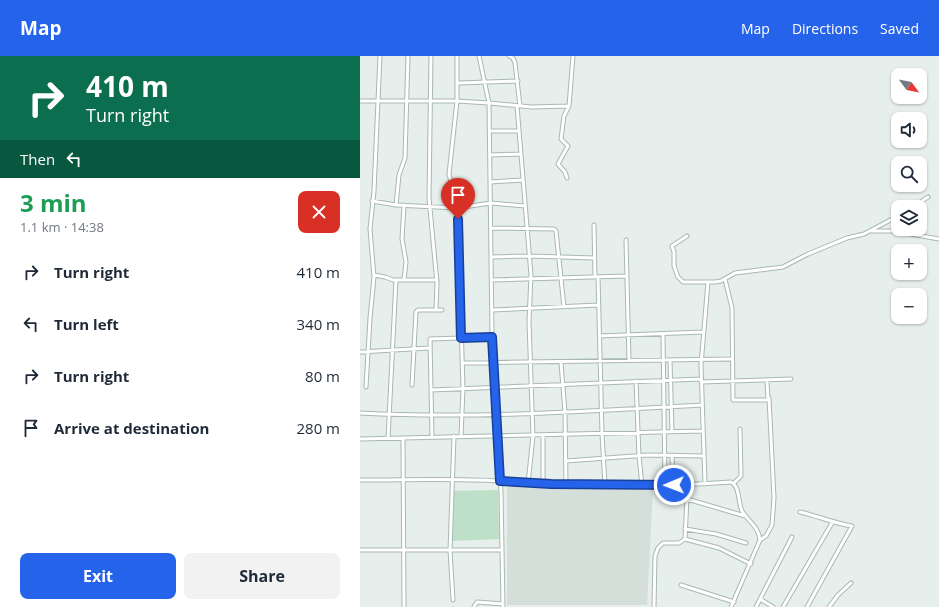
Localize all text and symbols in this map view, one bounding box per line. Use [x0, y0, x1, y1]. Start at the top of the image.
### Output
text: Map [20, 15, 61, 41]
text: Map [741, 19, 770, 38]
text: Directions [792, 19, 858, 38]
text: Saved [880, 19, 919, 38]
text: 410 m [86, 67, 169, 105]
north arrow [891, 68, 927, 104]
map controls [891, 68, 927, 324]
icon: right [20, 72, 72, 124]
text: Turn right [86, 103, 169, 127]
button: sound [891, 112, 927, 148]
icon: left [63, 148, 85, 170]
text: Then [20, 149, 55, 169]
button: search [891, 156, 927, 192]
pin [441, 178, 475, 219]
icon: arrive [447, 184, 469, 206]
text: 3 min [20, 186, 87, 219]
button: close [298, 191, 340, 233]
button: layers [891, 200, 927, 236]
text: 1.1 km · 14:38 [20, 218, 104, 236]
button: + [891, 244, 927, 280]
icon: right [20, 261, 42, 283]
text: Turn right [54, 262, 129, 282]
text: 410 m [296, 262, 340, 282]
button: − [891, 288, 927, 324]
icon: left [20, 313, 42, 335]
text: Turn left [54, 314, 119, 334]
text: 340 m [296, 314, 340, 334]
icon: right [20, 365, 42, 387]
text: Turn right [54, 366, 129, 386]
text: 80 m [305, 366, 340, 386]
icon: arrive [20, 417, 42, 439]
text: Arrive at destination [54, 418, 209, 438]
text: 280 m [296, 418, 340, 438]
position arrow [653, 464, 695, 506]
button: Exit [20, 553, 176, 599]
button: Share [184, 553, 340, 599]

